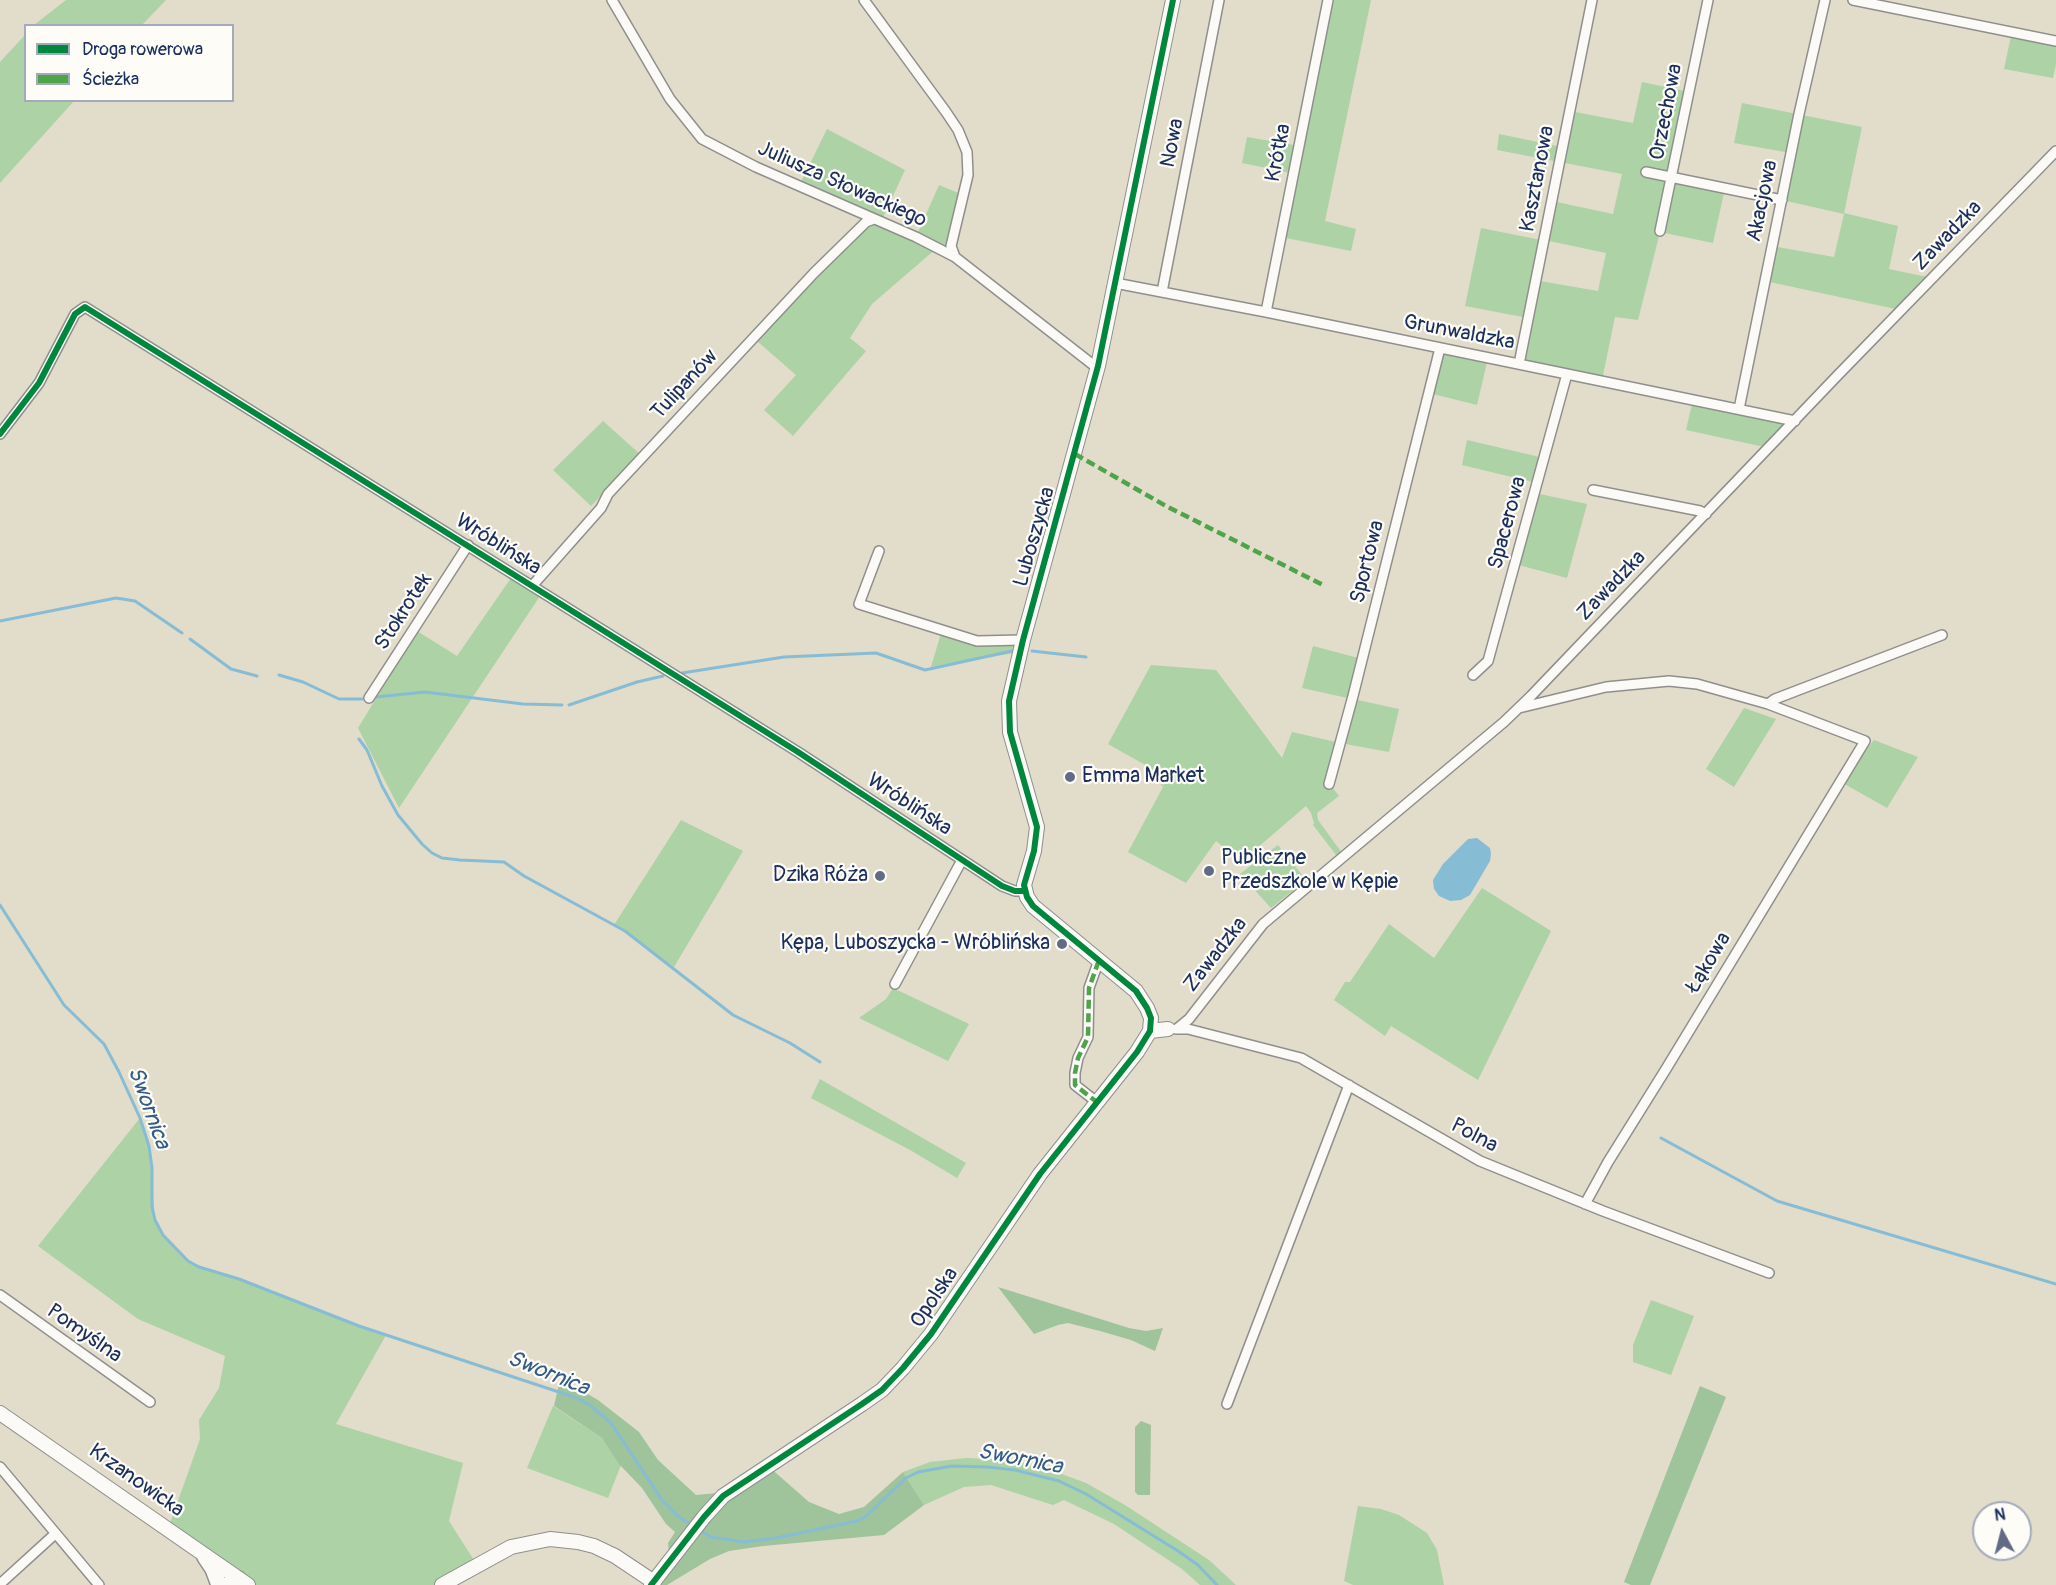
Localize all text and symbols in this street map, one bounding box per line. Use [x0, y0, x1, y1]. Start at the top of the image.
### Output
legend [24, 24, 234, 102]
text: Droga rowerowa [82, 38, 203, 61]
street label: Orzechowa [1645, 62, 1689, 162]
text: Ścieżka [82, 68, 139, 91]
street label: Nowa [1156, 116, 1190, 170]
street label: Krótka [1261, 122, 1297, 184]
street label: Kasztanowa [1515, 124, 1561, 234]
street label: Juliusza Słowackiego [754, 136, 930, 234]
street label: Akacjowa [1742, 158, 1784, 244]
street label: Zawadzka [1908, 196, 1988, 276]
street label: Grunwaldzka [1401, 310, 1517, 356]
street label: Tulipanów [646, 345, 724, 425]
street label: Spacerowa [1484, 474, 1532, 572]
street label: Luboszycka [1009, 484, 1061, 590]
street label: Wróblińska [451, 509, 545, 581]
street label: Sportowa [1346, 518, 1390, 606]
street label: Zawadzka [1572, 546, 1652, 626]
street label: Stokrotek [370, 569, 438, 655]
place label: Emma Market [1082, 764, 1204, 790]
street label: Wróblińska [862, 768, 956, 842]
marker: Emma Market [1063, 770, 1077, 784]
place label: Publiczne Przedszkole w Kępie [1221, 846, 1398, 896]
place label: Dzika Róża [773, 863, 868, 889]
marker: Publiczne Przedszkole w Kępie [1202, 864, 1216, 878]
marker: Dzika Róża [873, 869, 887, 883]
street label: Zawadzka [1179, 913, 1253, 997]
street label: Łąkowa [1681, 928, 1737, 998]
place label: Kępa, Luboszycka - Wróblińska [780, 931, 1050, 957]
marker: Kępa, Luboszycka - Wróblińska [1055, 937, 1069, 951]
water label: Swornica [121, 1063, 175, 1153]
street label: Polna [1446, 1113, 1502, 1159]
street label: Opolska [906, 1263, 964, 1333]
street label: Pomyślna [42, 1299, 126, 1369]
water label: Swornica [504, 1346, 592, 1402]
street label: Krzanowicka [83, 1439, 189, 1523]
water label: Swornica [976, 1439, 1064, 1481]
north arrow [1972, 1501, 2032, 1561]
text: N [1993, 1505, 2007, 1526]

